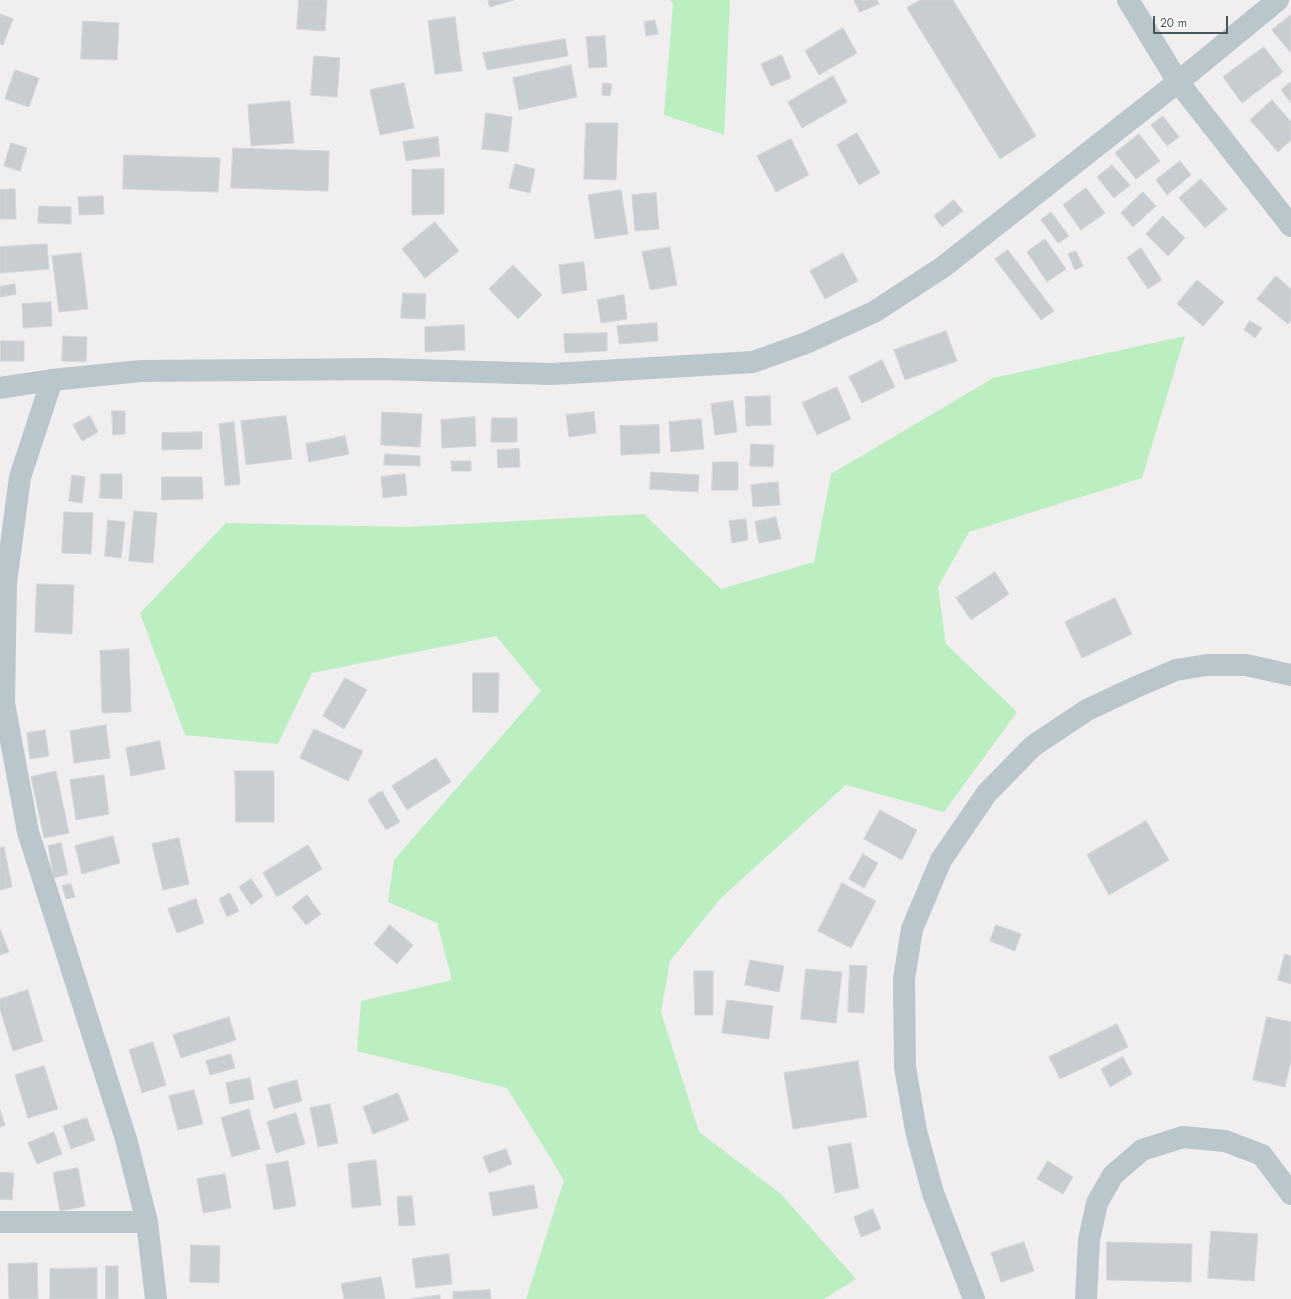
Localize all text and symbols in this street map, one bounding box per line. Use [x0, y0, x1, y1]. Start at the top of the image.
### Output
scale bar [1155, 8, 1230, 34]
text: 20 m [1160, 14, 1187, 32]

